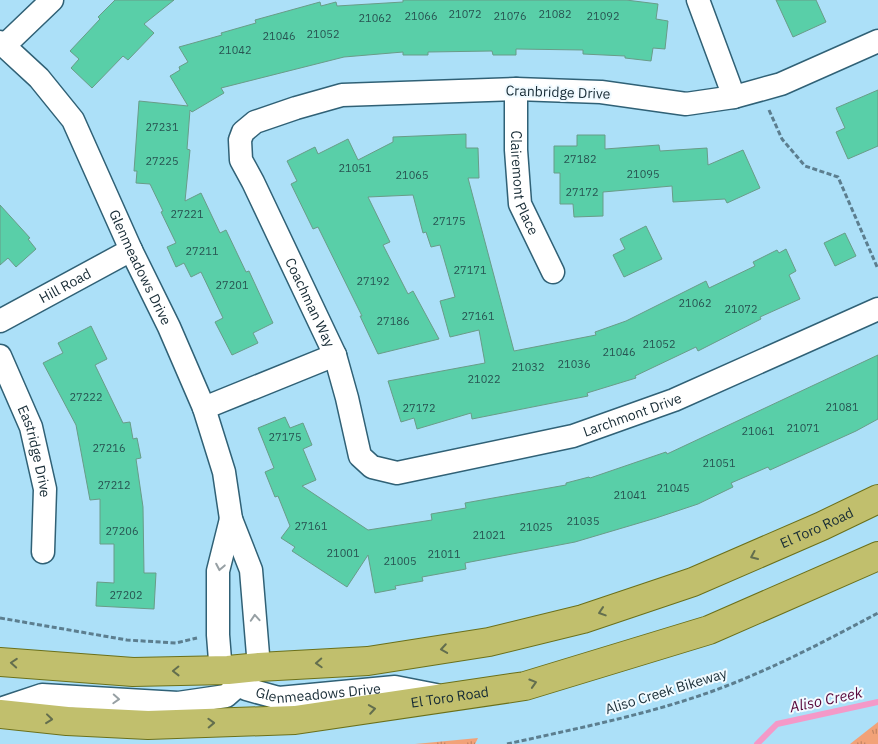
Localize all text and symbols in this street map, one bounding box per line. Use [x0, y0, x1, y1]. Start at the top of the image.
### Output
house number: 21072 [449, 7, 482, 21]
house number: 21082 [539, 7, 572, 21]
house number: 21066 [405, 9, 438, 23]
house number: 21076 [494, 9, 527, 23]
house number: 21092 [587, 9, 620, 23]
house number: 21062 [359, 11, 392, 25]
house number: 21052 [307, 27, 340, 41]
house number: 21046 [263, 29, 296, 43]
house number: 21042 [219, 43, 252, 57]
street label: Cranbridge Drive [505, 81, 611, 103]
house number: 27231 [146, 120, 179, 134]
street label: Clairemont Place [507, 131, 543, 238]
house number: 27182 [564, 152, 597, 166]
house number: 27225 [146, 154, 179, 168]
house number: 21051 [339, 161, 372, 175]
house number: 21095 [627, 167, 660, 181]
house number: 21065 [396, 168, 429, 182]
house number: 27172 [566, 185, 599, 199]
street label: Glenmeadows Drive [105, 207, 176, 328]
house number: 27221 [171, 207, 204, 221]
house number: 27175 [433, 214, 466, 228]
house number: 27211 [186, 244, 219, 258]
street label: Coachman Way [281, 255, 339, 350]
house number: 27171 [454, 263, 487, 277]
street label: Hill Road [36, 264, 94, 307]
house number: 27192 [357, 274, 390, 288]
house number: 27201 [216, 278, 249, 292]
house number: 21062 [679, 296, 712, 310]
house number: 21072 [725, 302, 758, 316]
house number: 27161 [462, 309, 495, 323]
house number: 27186 [377, 314, 410, 328]
house number: 21052 [643, 337, 676, 351]
house number: 21046 [603, 345, 636, 359]
house number: 21036 [558, 357, 591, 371]
house number: 21032 [512, 360, 545, 374]
house number: 21022 [468, 372, 501, 386]
street label: Larchmont Drive [581, 389, 685, 441]
house number: 27222 [70, 390, 103, 404]
house number: 21081 [826, 400, 859, 414]
house number: 27172 [403, 401, 436, 415]
street label: Eastridge Drive [14, 402, 54, 498]
house number: 21071 [787, 421, 820, 435]
house number: 21061 [742, 424, 775, 438]
house number: 27175 [269, 430, 302, 444]
house number: 27216 [93, 441, 126, 455]
house number: 21051 [703, 456, 736, 470]
house number: 27212 [98, 478, 131, 492]
house number: 21045 [657, 481, 690, 495]
house number: 21041 [614, 488, 647, 502]
street label: El Toro Road [777, 503, 856, 552]
house number: 21035 [567, 514, 600, 528]
house number: 27161 [295, 519, 328, 533]
house number: 21025 [520, 520, 553, 534]
house number: 27206 [106, 524, 139, 538]
house number: 21021 [473, 528, 506, 542]
house number: 21001 [327, 546, 360, 560]
house number: 21011 [428, 547, 461, 561]
one-way arrow [750, 549, 759, 560]
house number: 21005 [384, 554, 417, 568]
one-way arrow [215, 562, 225, 571]
house number: 27202 [110, 588, 143, 602]
one-way arrow [598, 607, 607, 617]
one-way arrow [250, 614, 261, 622]
one-way arrow [439, 643, 447, 654]
one-way arrow [9, 658, 17, 669]
one-way arrow [315, 658, 323, 669]
street label: Aliso Creek Bikeway [603, 664, 729, 718]
one-way arrow [172, 666, 180, 676]
street label: Glenmeadows Drive [254, 679, 382, 707]
one-way arrow [528, 679, 536, 689]
street label: El Toro Road [410, 682, 490, 712]
water label: Aliso Creek [787, 683, 864, 717]
one-way arrow [113, 694, 121, 705]
one-way arrow [369, 704, 377, 715]
one-way arrow [45, 713, 53, 724]
one-way arrow [207, 718, 215, 729]

